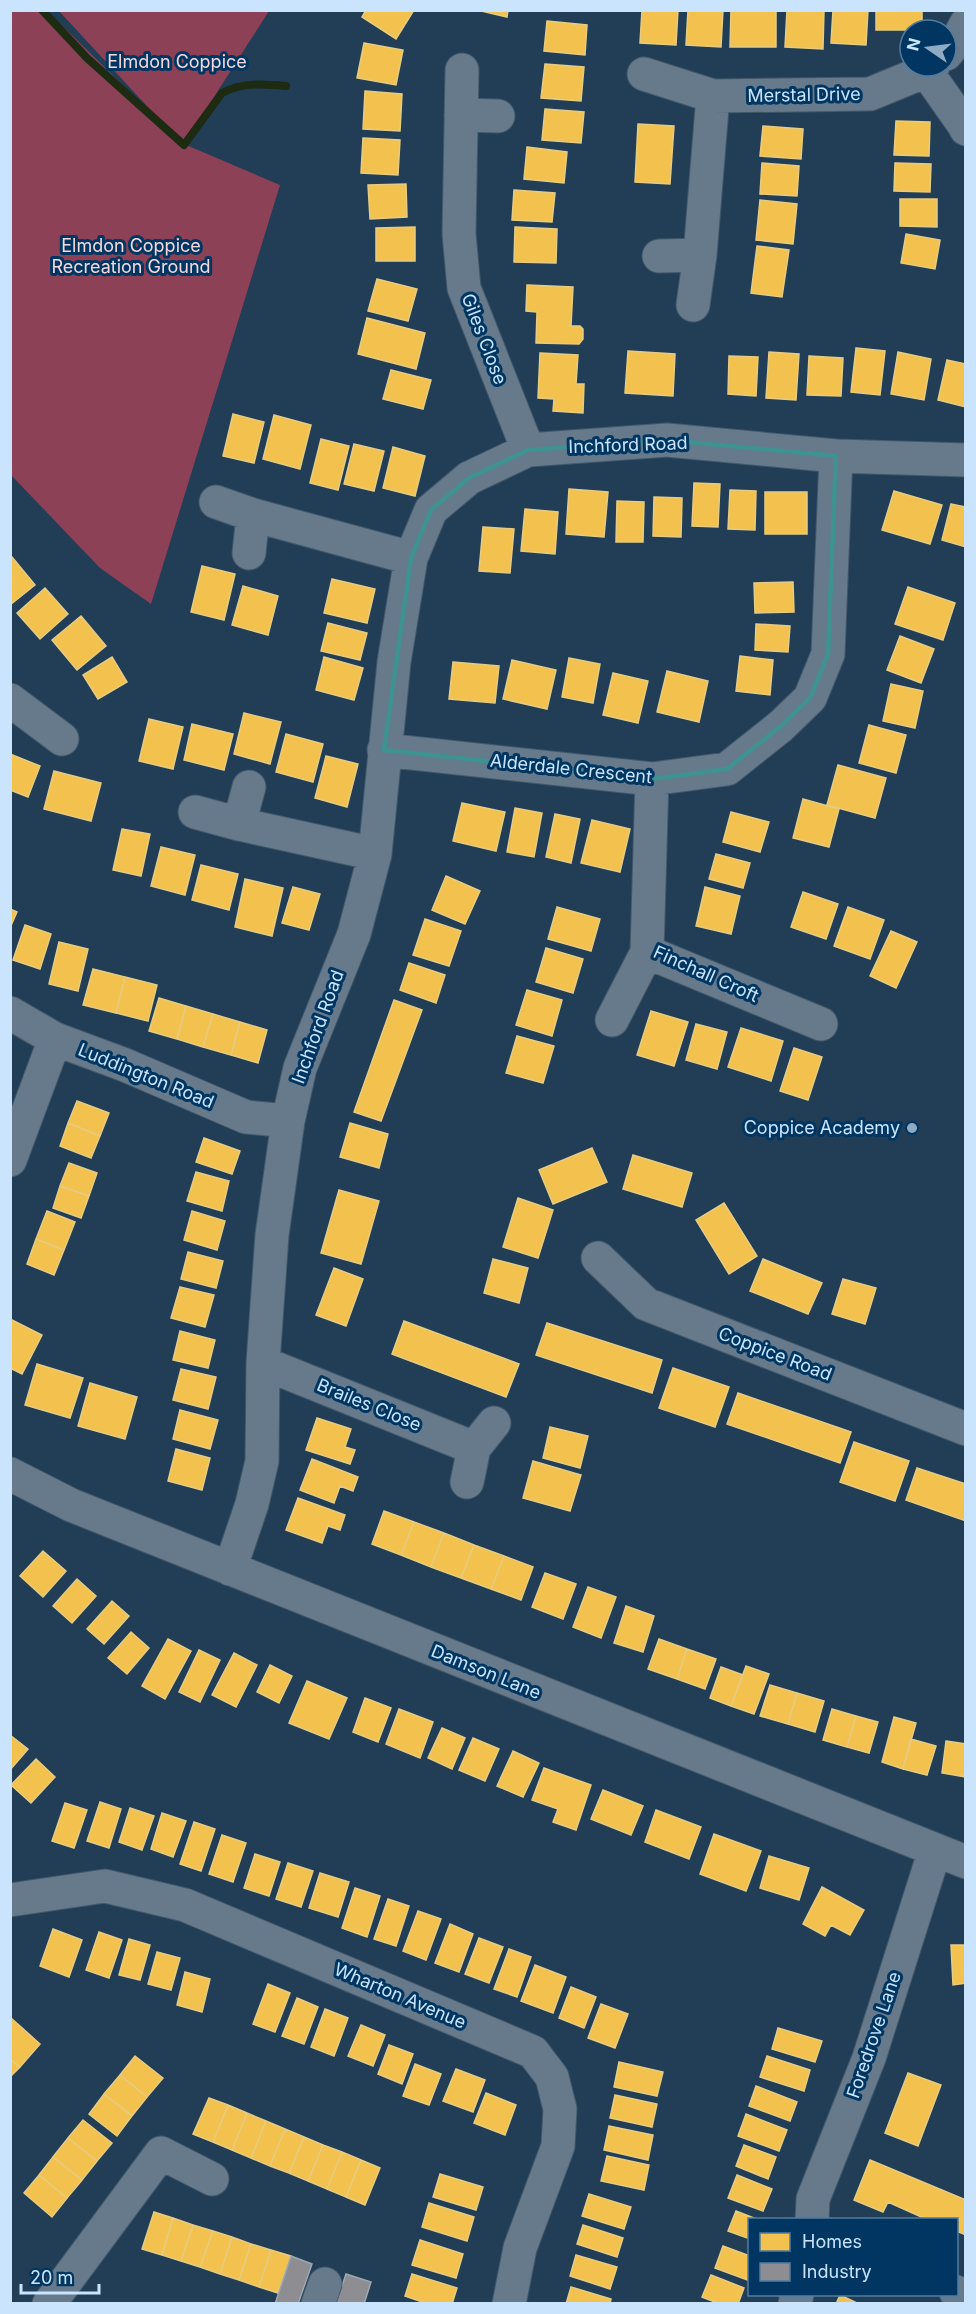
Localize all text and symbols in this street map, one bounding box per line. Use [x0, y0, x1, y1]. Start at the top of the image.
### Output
north arrow [898, 18, 958, 78]
text: N [902, 36, 925, 53]
park label: Elmdon Coppice [107, 51, 247, 72]
street label: Merstal Drive [747, 83, 861, 106]
park label: Elmdon Coppice Recreation Ground [51, 235, 211, 277]
street label: Giles Close [458, 290, 511, 387]
street label: Inchford Road [568, 432, 688, 457]
street label: Alderdale Crescent [489, 750, 653, 787]
street label: Finchall Croft [650, 941, 762, 1006]
street label: Inchford Road [287, 967, 348, 1086]
street label: Luddington Road [75, 1039, 217, 1112]
place label: Coppice Academy [744, 1117, 900, 1138]
marker: Coppice Academy [905, 1121, 919, 1135]
street label: Coppice Road [716, 1322, 835, 1385]
street label: Brailes Close [314, 1374, 424, 1435]
street label: Damson Lane [428, 1640, 544, 1703]
street label: Wharton Avenue [331, 1958, 469, 2033]
street label: Foredrove Lane [842, 1969, 905, 2101]
legend [748, 2218, 958, 2296]
text: Homes [802, 2231, 862, 2252]
scale bar [21, 2257, 99, 2295]
text: Industry [802, 2261, 872, 2282]
text: 20 m [30, 2267, 73, 2288]

